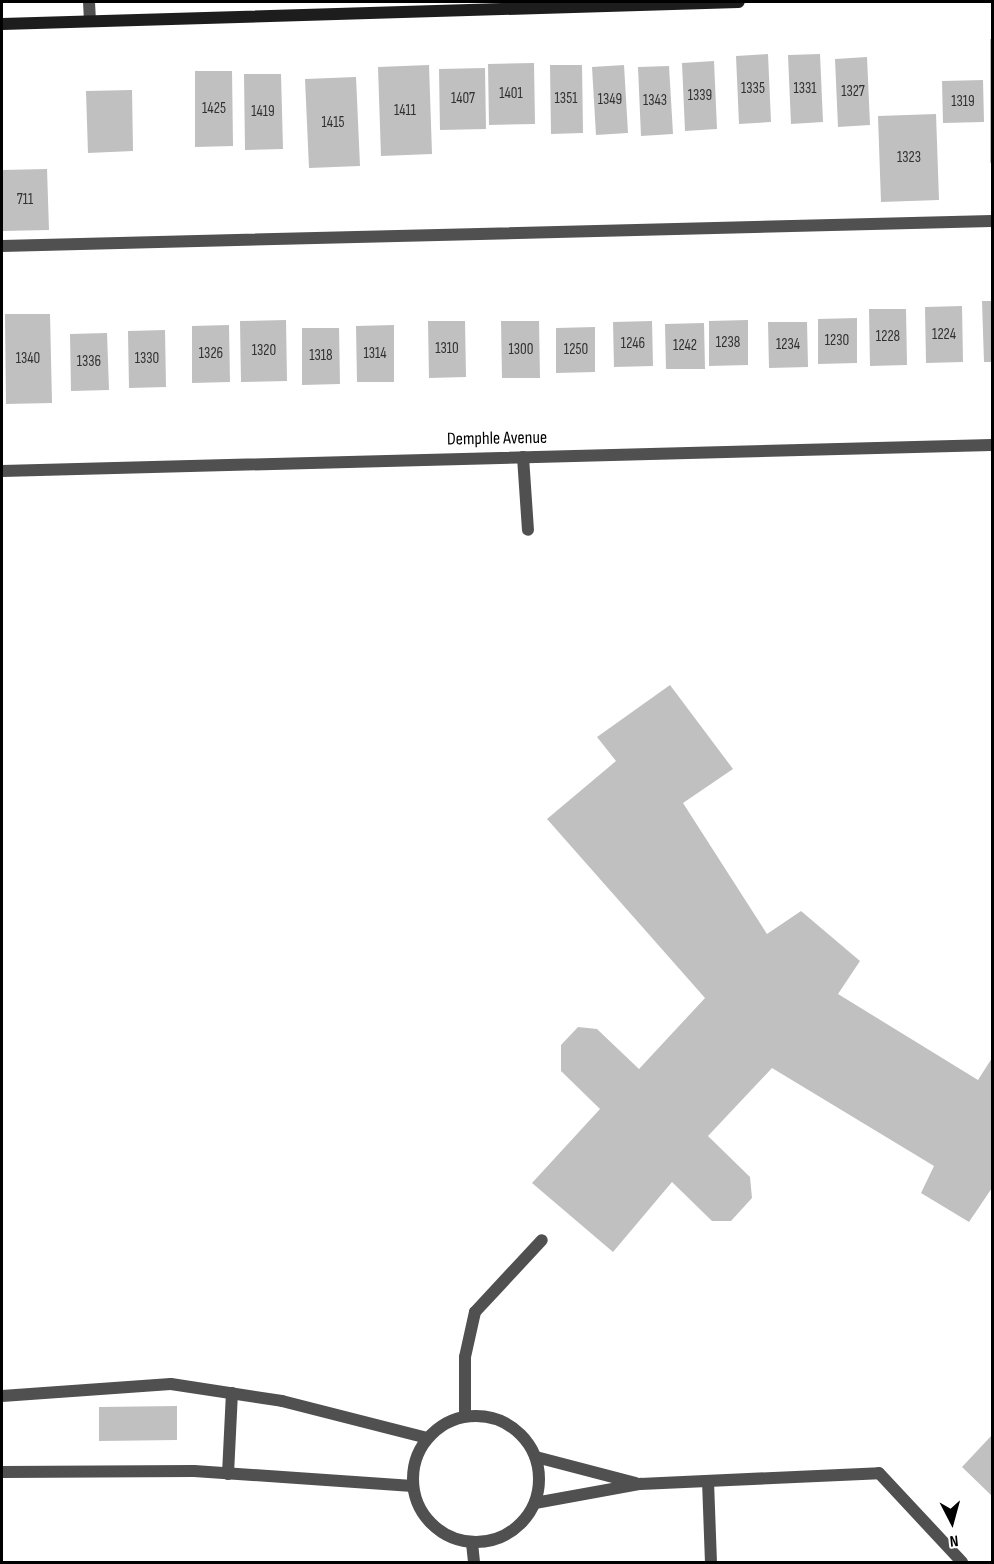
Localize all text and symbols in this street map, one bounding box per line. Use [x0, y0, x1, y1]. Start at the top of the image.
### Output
house number: 1335 [741, 80, 765, 98]
house number: 1331 [793, 80, 817, 98]
house number: 1327 [841, 83, 865, 101]
house number: 1401 [499, 85, 523, 103]
house number: 1339 [688, 87, 712, 105]
house number: 1407 [451, 90, 475, 108]
house number: 1351 [555, 90, 577, 108]
house number: 1349 [598, 91, 622, 109]
house number: 1343 [643, 92, 667, 110]
house number: 1319 [951, 93, 975, 111]
house number: 1425 [202, 100, 226, 118]
house number: 1411 [394, 102, 416, 120]
house number: 1419 [251, 103, 275, 121]
house number: 1415 [322, 114, 344, 132]
house number: 1323 [897, 149, 921, 167]
house number: 711 [17, 191, 33, 209]
house number: 1224 [932, 326, 956, 344]
house number: 1228 [876, 328, 900, 346]
house number: 1230 [825, 332, 849, 350]
house number: 1238 [716, 334, 740, 352]
house number: 1246 [621, 335, 645, 353]
house number: 1234 [776, 336, 800, 354]
house number: 1242 [673, 337, 697, 355]
house number: 1310 [435, 340, 459, 358]
house number: 1300 [509, 341, 533, 359]
house number: 1250 [564, 341, 588, 359]
house number: 1320 [252, 342, 276, 360]
house number: 1326 [199, 345, 223, 363]
house number: 1314 [363, 345, 387, 363]
house number: 1318 [309, 347, 333, 365]
house number: 1340 [16, 350, 40, 368]
house number: 1330 [135, 350, 159, 368]
house number: 1336 [77, 353, 101, 371]
street label: Demphle Avenue [447, 427, 547, 451]
north arrow [922, 1492, 982, 1552]
text: N [949, 1531, 959, 1550]

